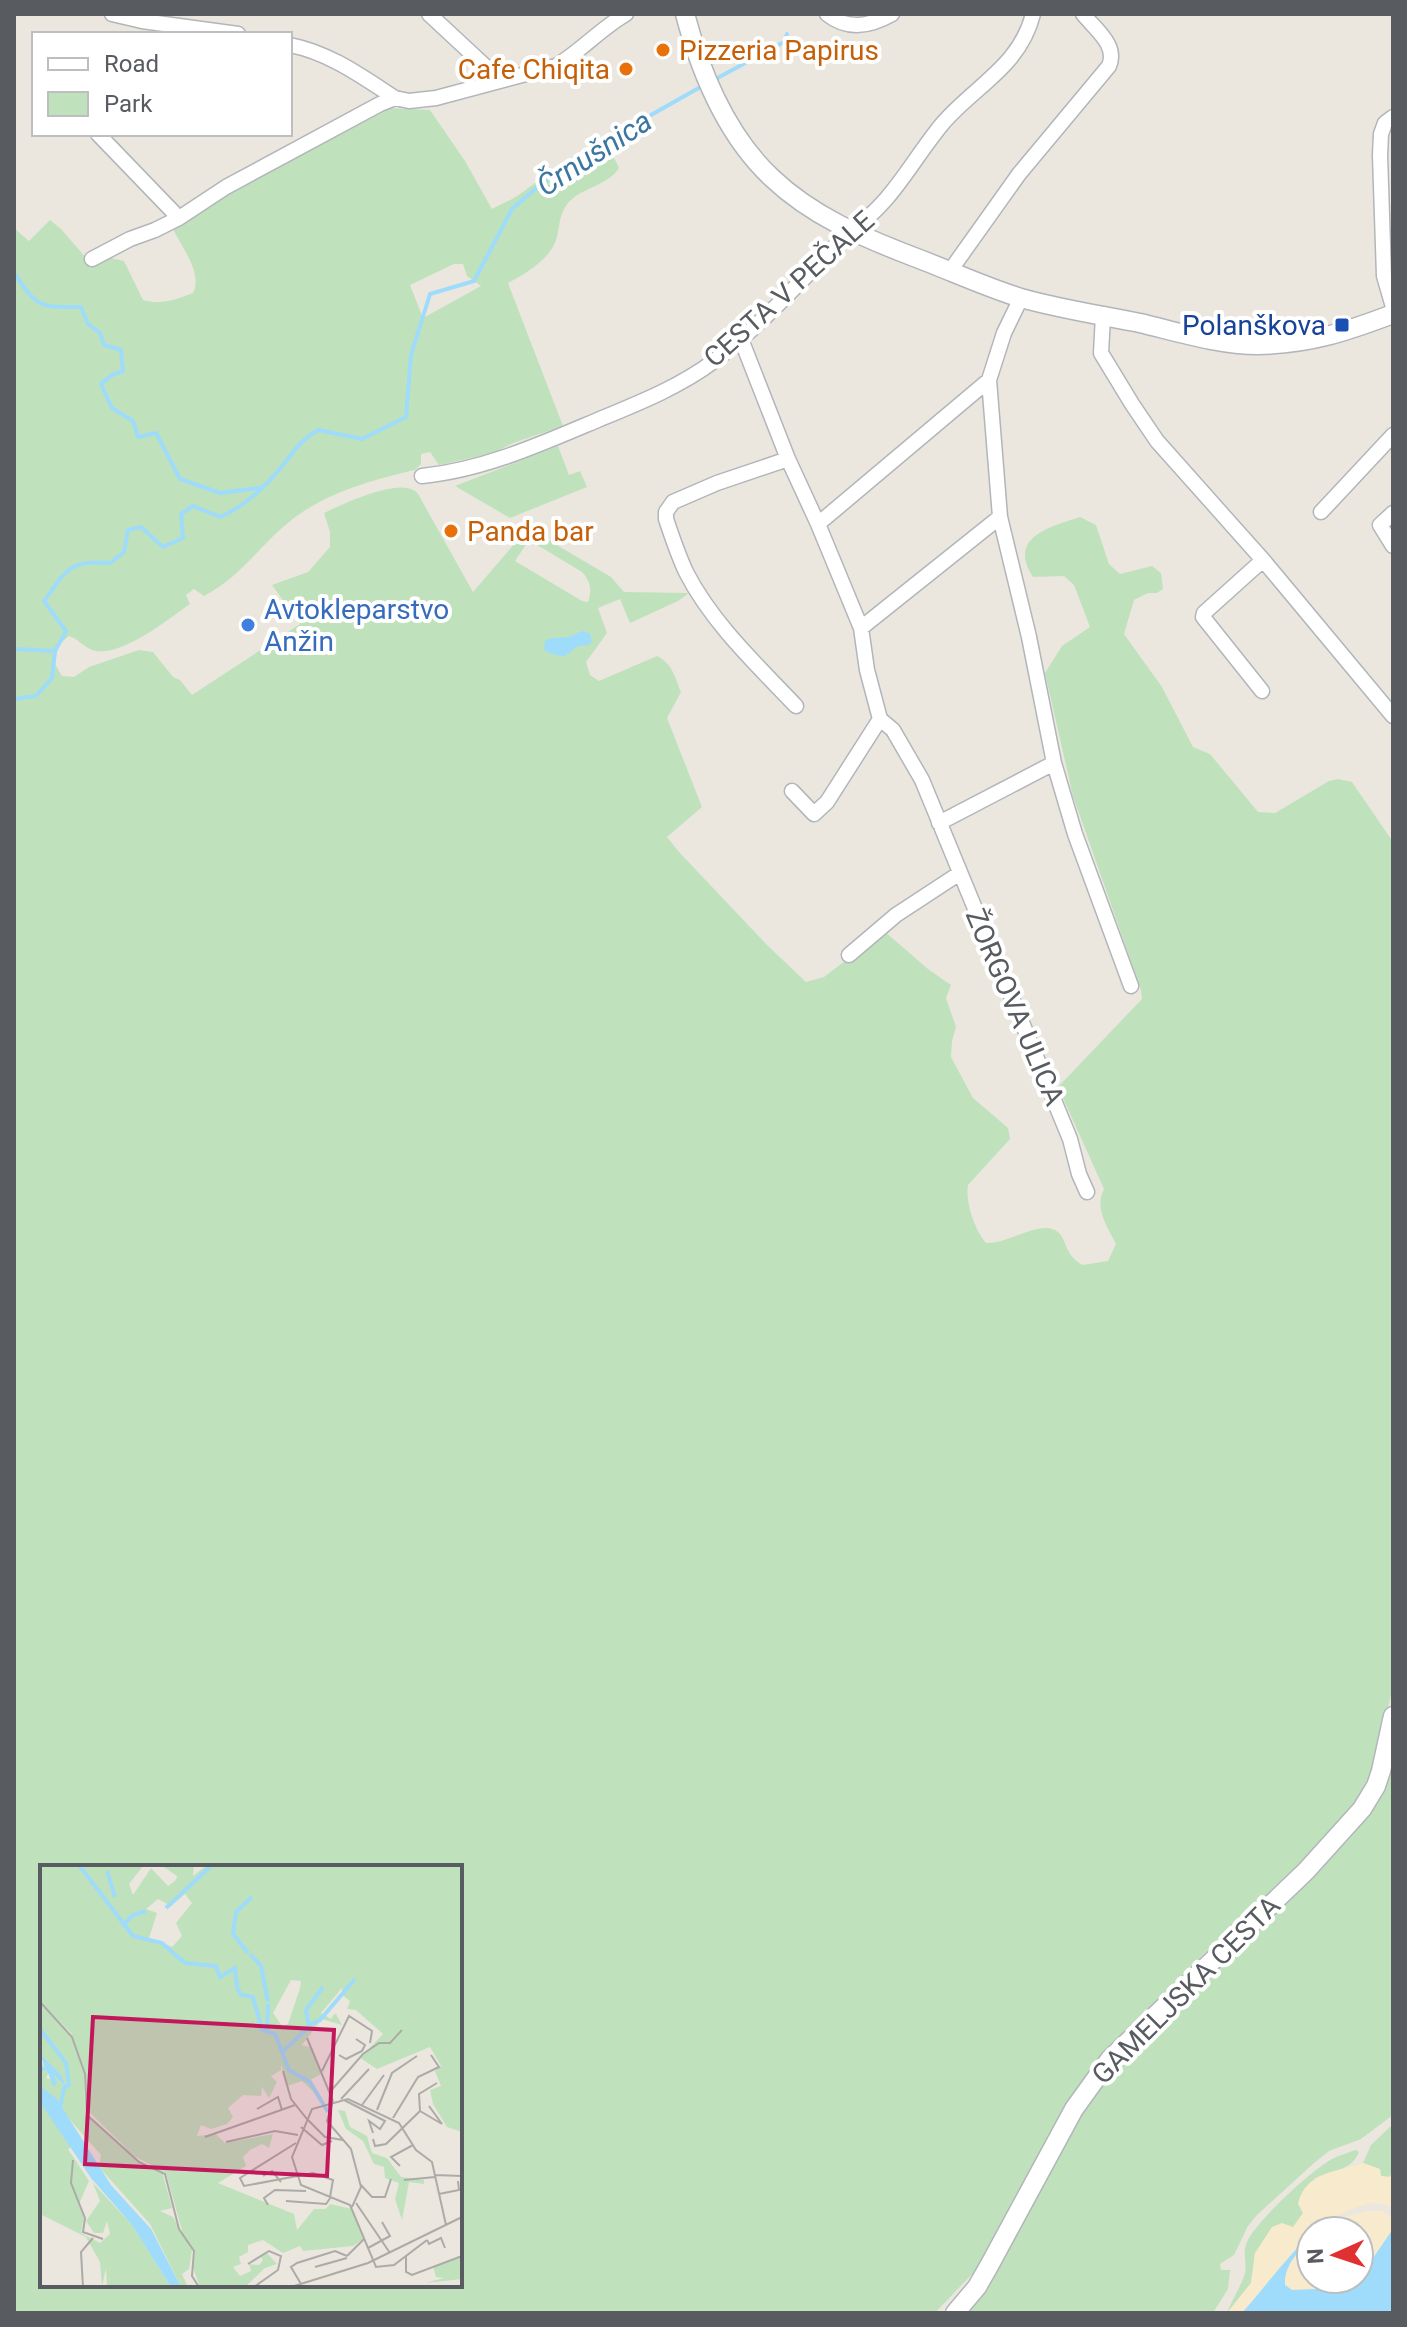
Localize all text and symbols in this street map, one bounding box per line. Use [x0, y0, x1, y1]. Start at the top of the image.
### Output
legend [32, 32, 292, 136]
place label: Pizzeria Papirus [679, 34, 879, 67]
marker: Pizzeria Papirus [654, 41, 672, 59]
text: Road [104, 50, 159, 78]
place label: Cafe Chiqita [458, 53, 610, 86]
marker: Cafe Chiqita [617, 60, 635, 78]
text: Park [104, 90, 153, 118]
water label: Črnušnica [530, 103, 658, 203]
street label: CESTA V PEČALE [697, 204, 881, 374]
place label: Polanškova [1182, 309, 1326, 342]
marker: Polanškova [1333, 316, 1351, 334]
place label: Panda bar [467, 515, 594, 548]
marker: Panda bar [442, 522, 460, 540]
place label: Avtokleparstvo Anžin [264, 593, 449, 658]
marker: Avtokleparstvo Anžin [239, 616, 257, 634]
street label: ŽORGOVA ULICA [959, 904, 1071, 1110]
inset map [40, 1865, 462, 2287]
street label: GAMELJSKA CESTA [1085, 1889, 1287, 2091]
north arrow [1295, 2215, 1375, 2295]
text: N [1303, 2248, 1328, 2264]

